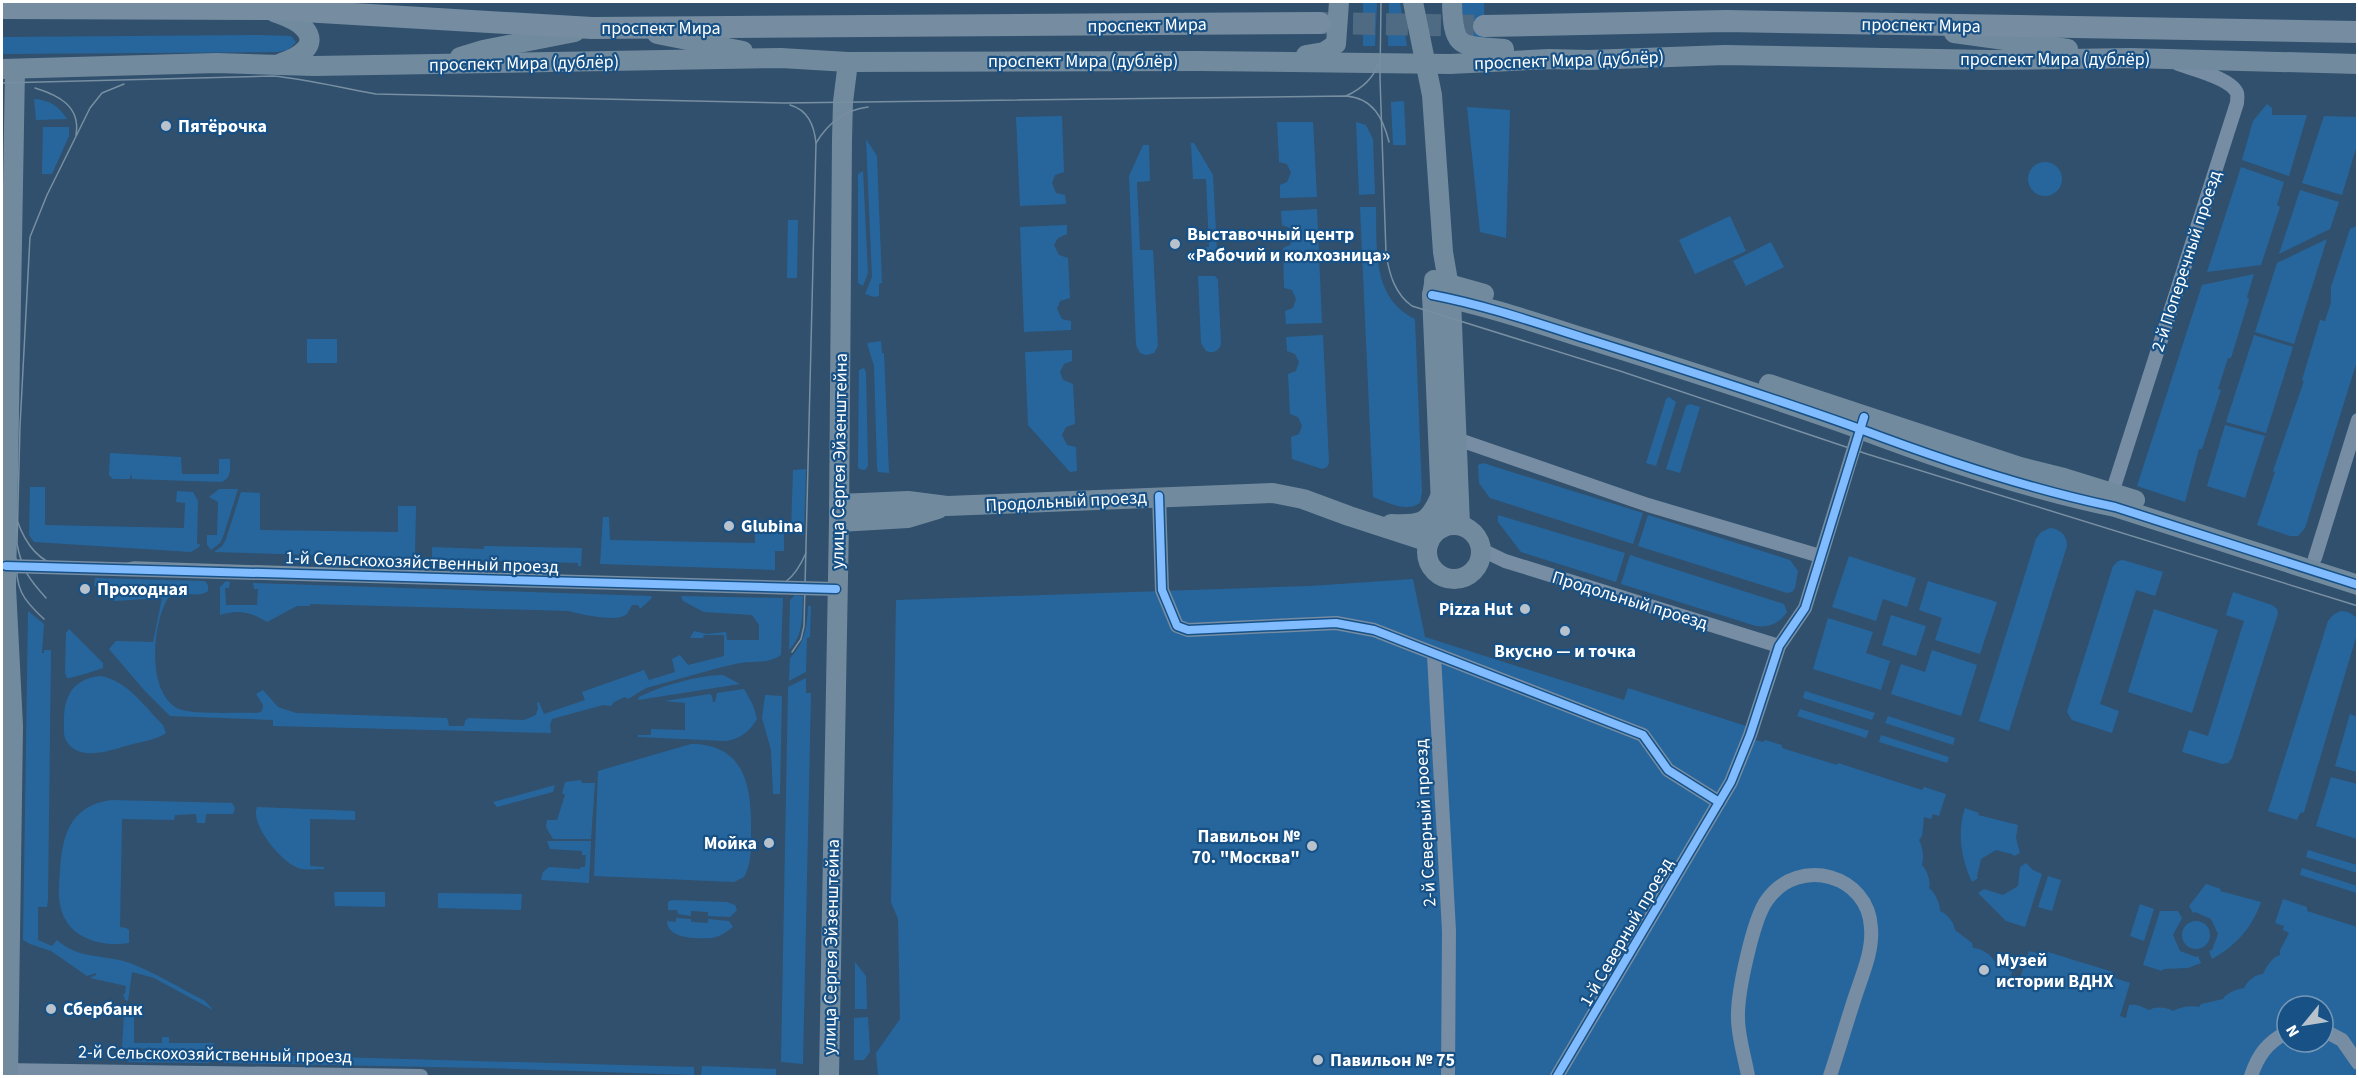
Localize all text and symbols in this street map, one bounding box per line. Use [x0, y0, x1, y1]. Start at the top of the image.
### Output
street label: проспект Мира [1087, 12, 1207, 39]
street label: проспект Мира [1861, 12, 1981, 39]
street label: проспект Мира [601, 16, 721, 41]
street label: проспект Мира (дублёр) [1474, 45, 1665, 76]
street label: проспект Мира (дублёр) [1960, 47, 2150, 72]
street label: проспект Мира (дублёр) [429, 49, 619, 78]
street label: проспект Мира (дублёр) [988, 49, 1178, 74]
place label: Пятёрочка [178, 114, 267, 139]
marker: Пятёрочка [159, 119, 173, 133]
street label: 2-й Поперечный проезд [2145, 167, 2228, 355]
place label: Выставочный центр «Рабочий и колхозница» [1187, 222, 1390, 268]
marker: Выставочный центр «Рабочий и колхозница» [1168, 237, 1182, 251]
street label: улица Сергея Эйзенштейна [825, 353, 854, 569]
street label: Продольный проезд [985, 485, 1148, 518]
place label: Glubina [741, 514, 803, 539]
marker: Glubina [722, 519, 736, 533]
street label: 1-й Сельскохозяйственный проезд [285, 545, 560, 580]
street label: Продольный проезд [1549, 565, 1711, 636]
place label: Проходная [97, 577, 188, 602]
marker: Проходная [78, 582, 92, 596]
place label: Pizza Hut [1439, 597, 1513, 622]
marker: Pizza Hut [1518, 602, 1532, 616]
marker: Вкусно — и точка [1558, 624, 1572, 638]
place label: Вкусно — и точка [1494, 639, 1636, 664]
street label: 2-й Северный проезд [1409, 738, 1442, 908]
place label: Павильон № 70. "Москва" [1192, 824, 1301, 870]
place label: Мойка [704, 831, 757, 856]
marker: Мойка [762, 836, 776, 850]
street label: улица Сергея Эйзенштейна [817, 839, 846, 1055]
marker: Павильон № 70. "Москва" [1305, 839, 1319, 853]
street label: 1-й Северный проезд [1574, 853, 1679, 1011]
place label: Музей истории ВДНХ [1996, 948, 2114, 994]
marker: Музей истории ВДНХ [1977, 963, 1991, 977]
north arrow [2275, 994, 2335, 1054]
place label: Сбербанк [63, 997, 143, 1022]
marker: Сбербанк [44, 1002, 58, 1016]
text: N [2281, 1021, 2305, 1041]
street label: 2-й Сельскохозяйственный проезд [78, 1040, 353, 1069]
place label: Павильон № 75 [1330, 1048, 1455, 1073]
marker: Павильон № 75 [1311, 1053, 1325, 1067]

